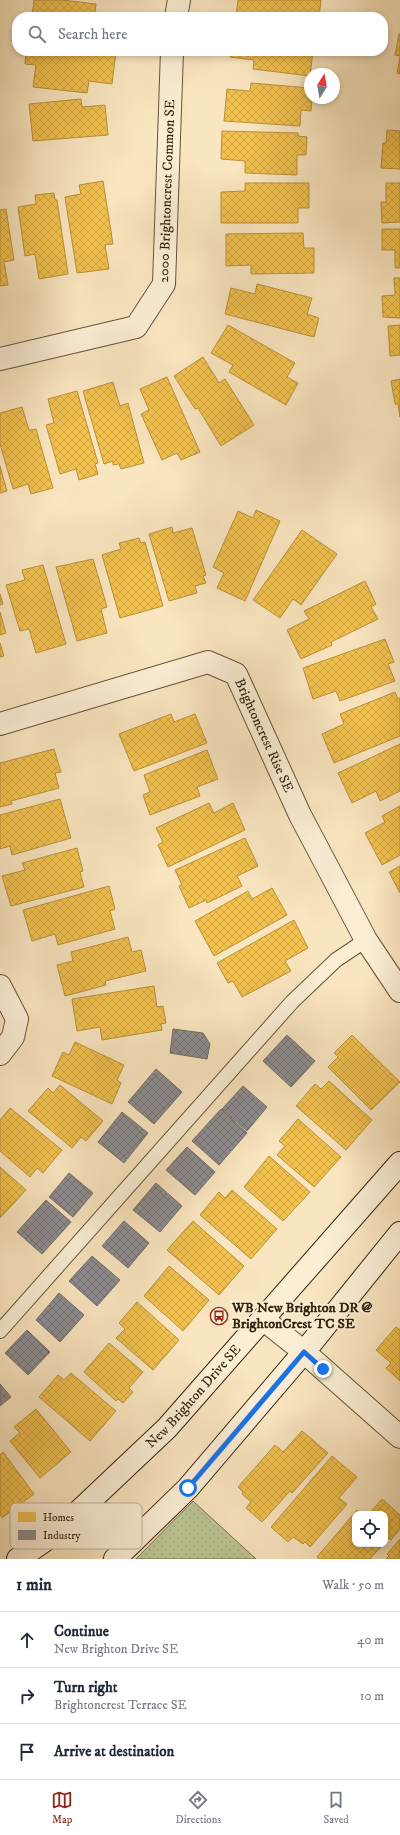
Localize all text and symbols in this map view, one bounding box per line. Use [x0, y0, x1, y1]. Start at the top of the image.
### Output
search box [12, 12, 388, 56]
icon: search [26, 23, 48, 45]
text: Search here [58, 25, 127, 44]
north arrow [304, 68, 340, 104]
street label: 2000 Brightoncrest Common SE [155, 99, 179, 283]
street label: Brightoncrest Rise SE [230, 676, 298, 795]
place label: WB New Brighton DR @ BrightonCrest TC SE [231, 1299, 373, 1333]
bus stop icon: WB New Brighton DR @ BrightonCrest TC SE [209, 1306, 229, 1326]
street label: New Brighton Drive SE [142, 1341, 245, 1452]
route end [314, 1360, 332, 1378]
route start [179, 1479, 197, 1497]
legend [10, 1503, 142, 1549]
text: Homes [43, 1511, 74, 1525]
map controls [352, 1511, 388, 1547]
button: locate [352, 1511, 388, 1547]
text: Industry [43, 1529, 81, 1543]
text: 1 min [16, 1574, 52, 1596]
text: Walk · 50 m [322, 1577, 384, 1593]
text: Continue [54, 1622, 109, 1641]
icon: ahead [16, 1629, 38, 1651]
text: 40 m [357, 1632, 384, 1648]
text: New Brighton Drive SE [54, 1641, 178, 1657]
text: Turn right [54, 1678, 117, 1697]
icon: right [16, 1685, 38, 1707]
text: 10 m [360, 1688, 384, 1704]
text: Brightoncrest Terrace SE [54, 1697, 187, 1713]
icon: arrive [16, 1741, 38, 1763]
text: Arrive at destination [54, 1742, 174, 1761]
tab: Map [51, 1789, 73, 1827]
tab: Directions [176, 1789, 221, 1827]
tab: Saved [324, 1789, 349, 1827]

